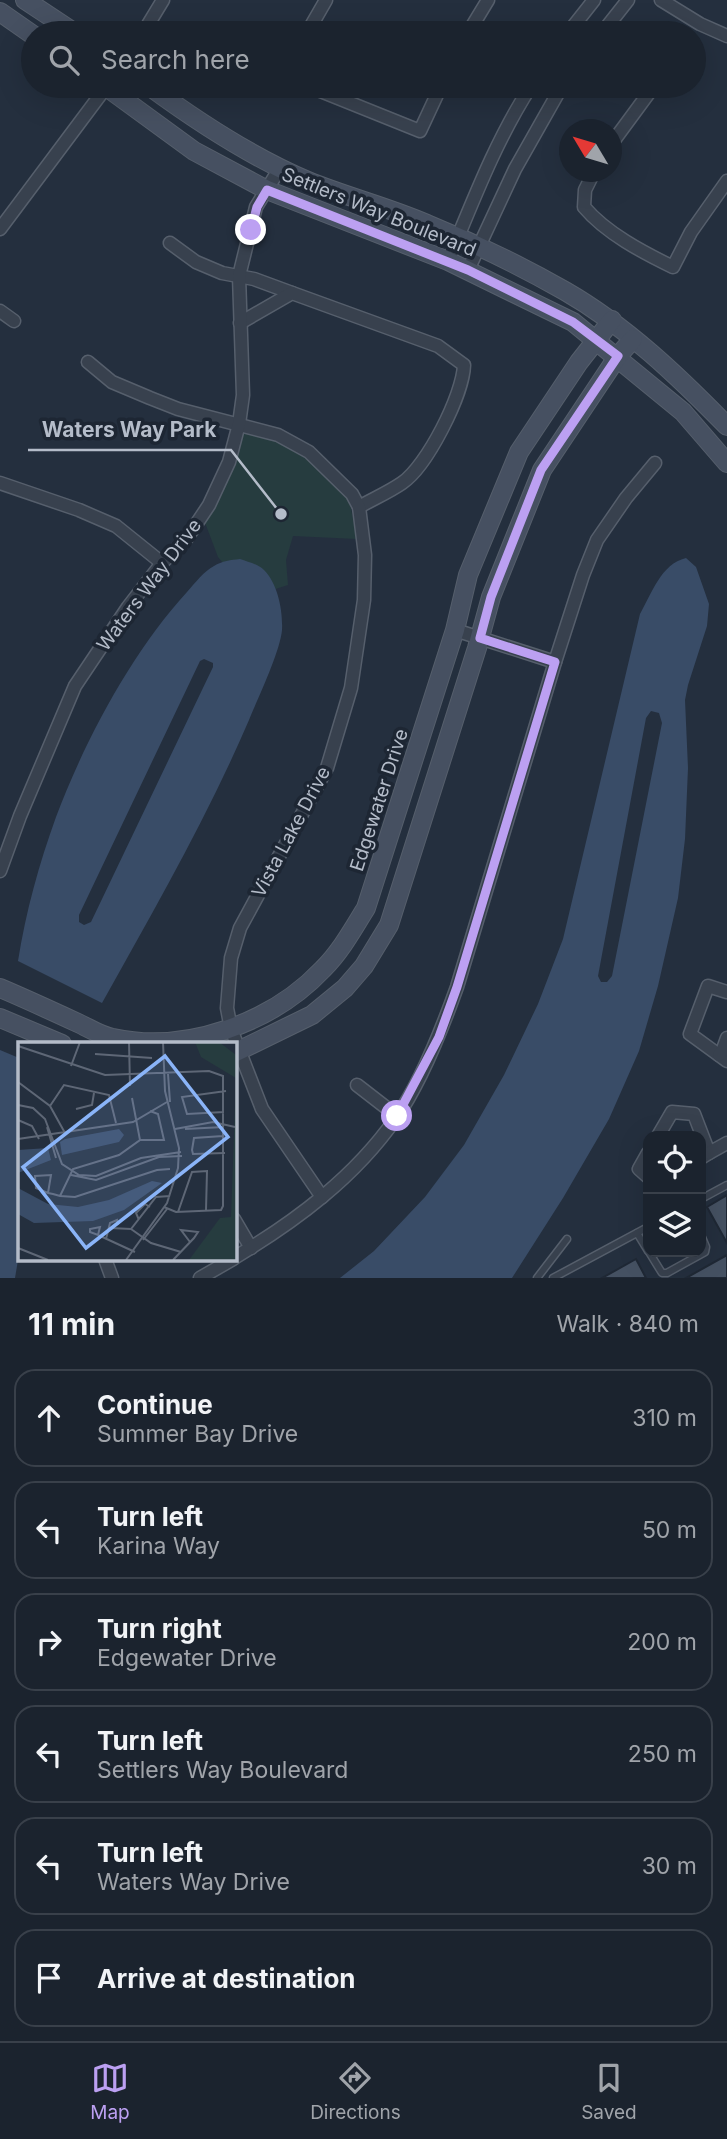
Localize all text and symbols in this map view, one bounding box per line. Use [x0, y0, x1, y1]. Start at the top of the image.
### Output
search box [21, 21, 706, 98]
icon: search [45, 41, 83, 79]
text: Search here [101, 44, 250, 75]
north arrow [559, 119, 622, 182]
street label: Settlers Way Boulevard [278, 162, 480, 262]
route end [235, 214, 266, 245]
callout: Waters Way Park [28, 408, 231, 450]
text: Waters Way Park [42, 417, 217, 442]
street label: Waters Way Drive [92, 514, 206, 656]
street label: Edgewater Drive [345, 726, 413, 874]
street label: Vista Lake Drive [247, 763, 335, 901]
inset map [18, 1042, 236, 1260]
route start [381, 1100, 412, 1131]
map controls [643, 1131, 706, 1257]
button: locate [643, 1131, 706, 1194]
button: layers [643, 1194, 706, 1257]
text: 11 min [28, 1306, 115, 1342]
text: Walk · 840 m [557, 1310, 699, 1338]
text: Continue [97, 1389, 213, 1420]
icon: ahead [30, 1399, 68, 1437]
text: 310 m [632, 1404, 697, 1432]
text: Summer Bay Drive [97, 1420, 298, 1448]
text: Turn left [97, 1501, 203, 1532]
icon: left [30, 1511, 68, 1549]
text: 50 m [642, 1516, 697, 1544]
text: Karina Way [97, 1532, 220, 1560]
text: Turn right [97, 1613, 222, 1644]
icon: right [30, 1623, 68, 1661]
text: 200 m [627, 1628, 697, 1656]
text: Edgewater Drive [97, 1644, 277, 1672]
text: Turn left [97, 1725, 203, 1756]
icon: left [30, 1735, 68, 1773]
text: 250 m [628, 1740, 697, 1768]
text: Settlers Way Boulevard [97, 1756, 348, 1784]
text: Turn left [97, 1837, 203, 1868]
icon: left [30, 1847, 68, 1885]
text: 30 m [642, 1852, 697, 1880]
text: Waters Way Drive [97, 1868, 290, 1896]
icon: arrive [30, 1959, 68, 1997]
text: Arrive at destination [97, 1963, 356, 1994]
tab: Map [90, 2059, 130, 2124]
tab: Directions [310, 2059, 401, 2124]
tab: Saved [581, 2059, 637, 2124]

